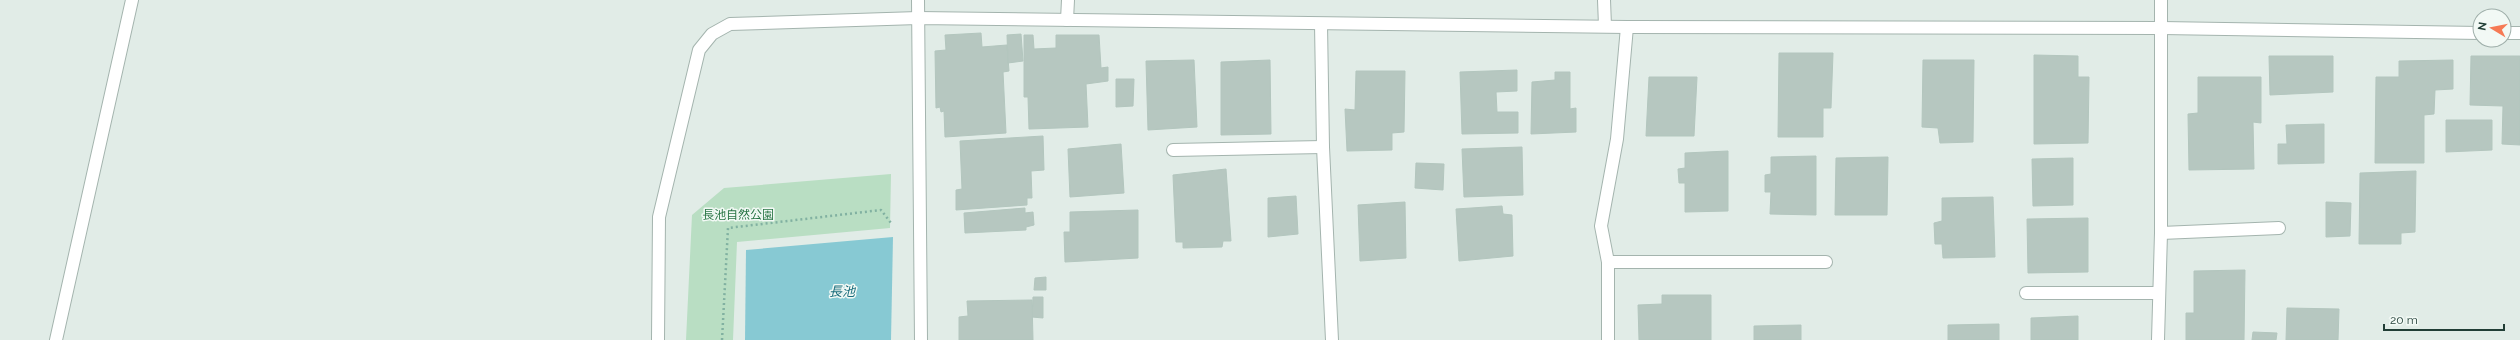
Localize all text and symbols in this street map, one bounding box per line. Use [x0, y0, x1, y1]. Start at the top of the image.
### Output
north arrow [2472, 8, 2512, 48]
text: N [2476, 21, 2490, 32]
park label: 長池自然公園 [702, 208, 774, 222]
water label: 長池 [829, 284, 857, 299]
scale bar [2384, 306, 2504, 332]
text: 20 m [2390, 313, 2418, 327]

